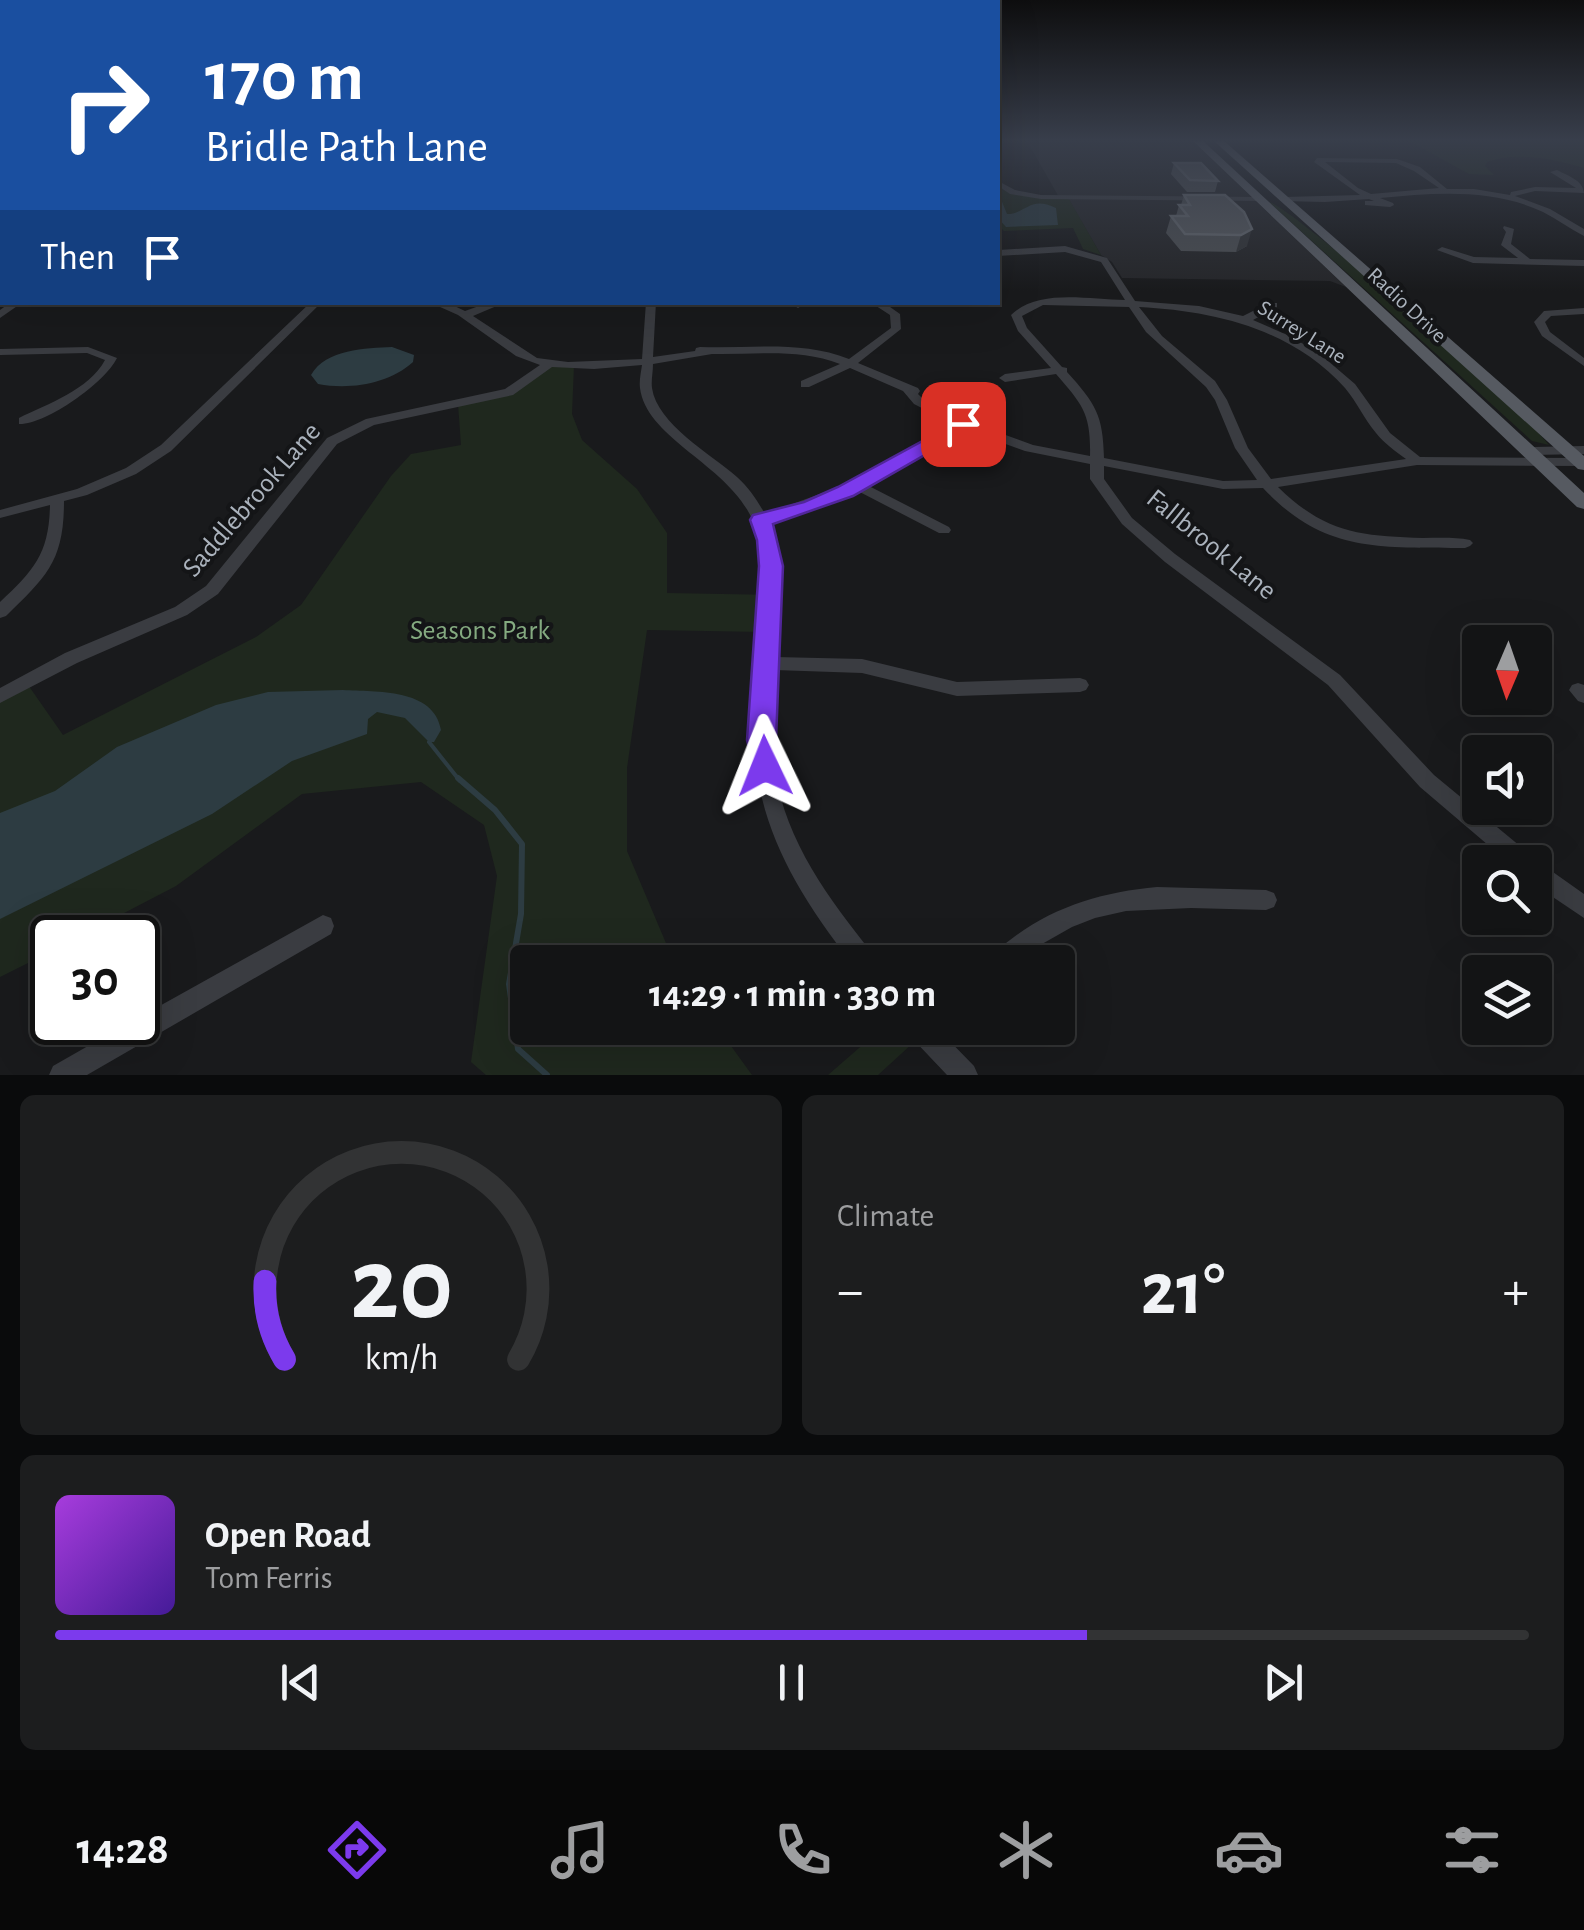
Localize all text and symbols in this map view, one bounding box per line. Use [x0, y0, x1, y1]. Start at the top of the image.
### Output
icon: right [40, 40, 170, 170]
text: 170 m [205, 43, 364, 113]
text: Bridle Path Lane [205, 125, 488, 170]
icon: arrive [135, 230, 190, 285]
text: Then [40, 239, 115, 277]
street label: Radio Drive [1363, 263, 1451, 347]
street label: Surrey Lane [1254, 296, 1350, 368]
pin [921, 382, 1006, 467]
icon: arrive [936, 397, 991, 452]
street label: Saddlebrook Lane [178, 418, 326, 582]
street label: Fallbrook Lane [1141, 484, 1281, 606]
park label: Seasons Park [410, 617, 550, 645]
north arrow [1462, 625, 1552, 715]
map controls [1462, 625, 1552, 1045]
position arrow [713, 714, 817, 818]
button: sound [1462, 735, 1552, 825]
button: search [1462, 845, 1552, 935]
speed limit sign: 30 [30, 915, 160, 1045]
button: layers [1462, 955, 1552, 1045]
text: 14:29 · 1 min · 330 m [649, 976, 936, 1014]
text: Climate [837, 1200, 934, 1232]
text: 20 [349, 1234, 453, 1338]
text: 21° [1141, 1253, 1225, 1328]
text: − [837, 1264, 863, 1319]
text: + [1503, 1264, 1529, 1319]
text: km/h [364, 1340, 438, 1376]
text: Open Road [205, 1517, 371, 1555]
text: Tom Ferris [205, 1562, 333, 1594]
icon: previous [273, 1655, 328, 1710]
icon: pause [764, 1655, 819, 1710]
icon: next [1256, 1655, 1311, 1710]
icon: directions [322, 1815, 392, 1885]
icon: music [545, 1815, 615, 1885]
icon: phone [768, 1815, 838, 1885]
icon: climate [991, 1815, 1061, 1885]
icon: car [1214, 1815, 1284, 1885]
icon: filters [1437, 1815, 1507, 1885]
text: 14:28 [77, 1827, 169, 1872]

